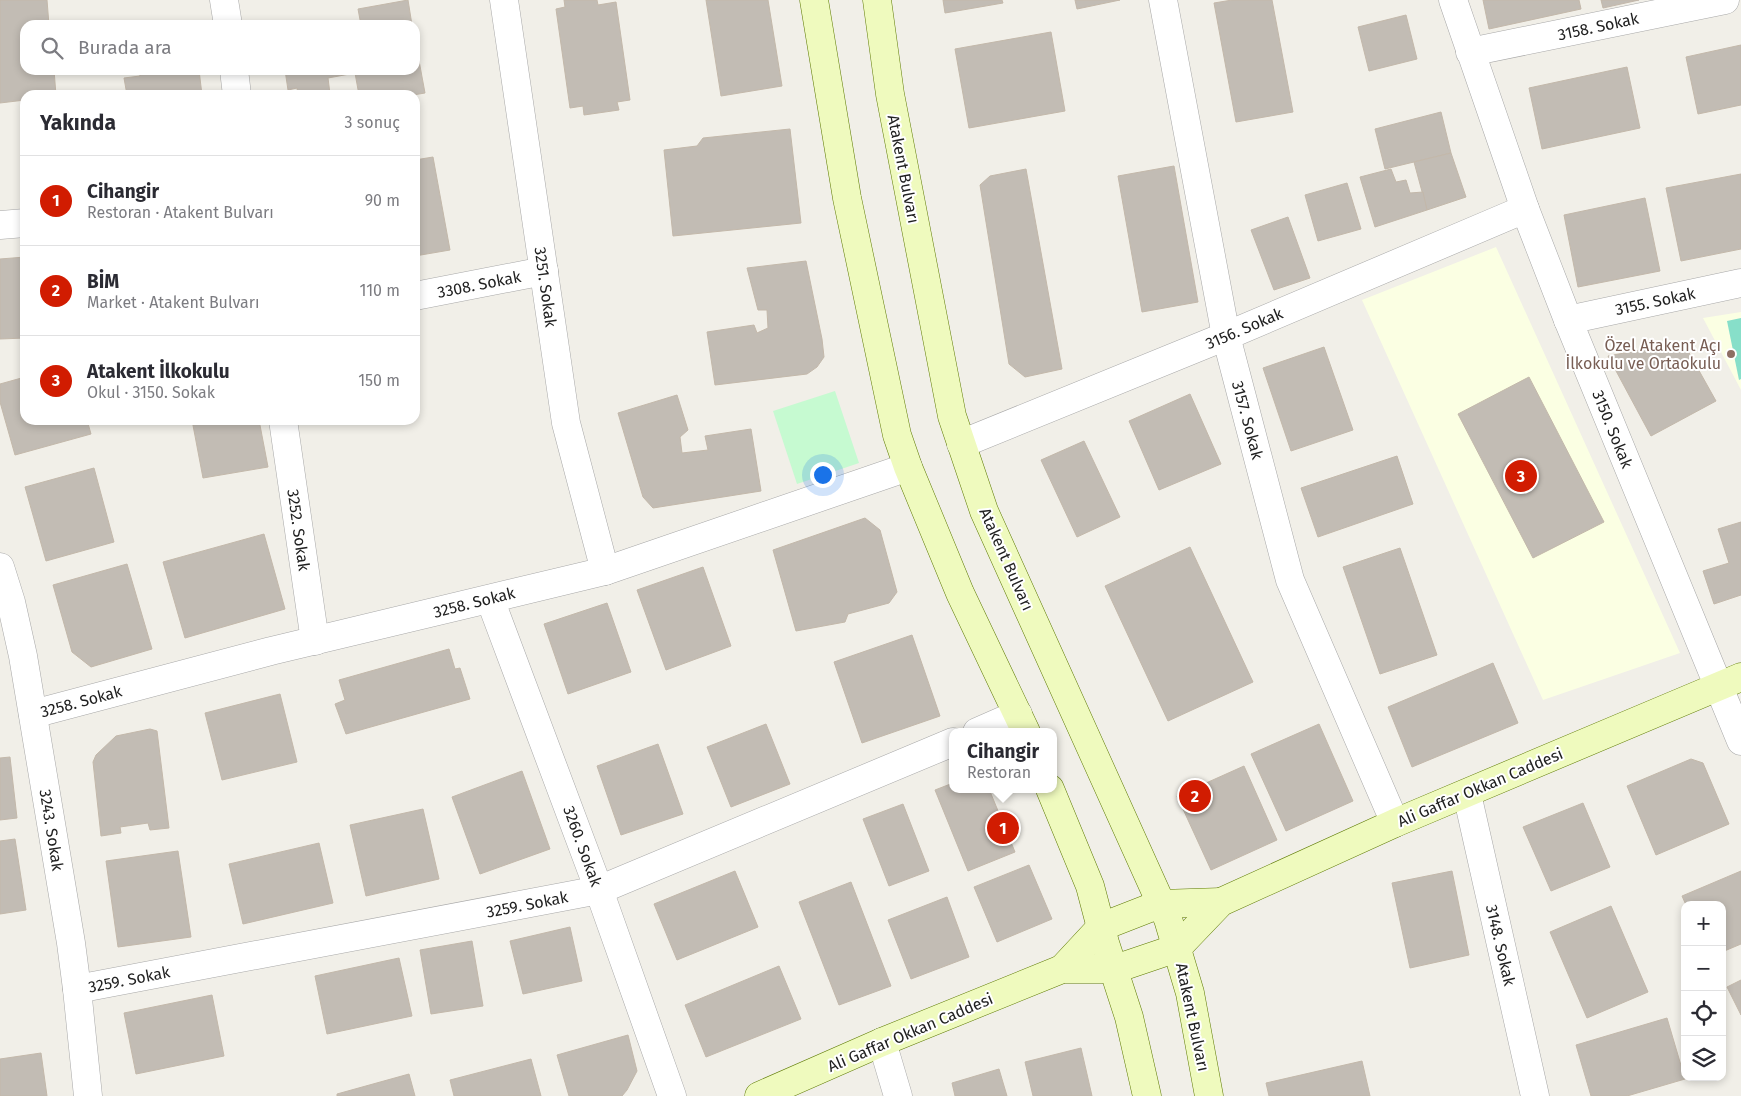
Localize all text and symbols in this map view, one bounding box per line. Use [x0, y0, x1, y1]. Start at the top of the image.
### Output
street label: 3158. Sokak [1556, 8, 1641, 44]
search box [20, 20, 420, 75]
icon: search [38, 34, 66, 62]
text: Burada ara [78, 36, 172, 59]
text: Yakında [40, 110, 116, 136]
text: 3 sonuç [345, 113, 400, 132]
street label: Atakent Bulvarı [884, 113, 923, 225]
text: Cihangir [87, 180, 159, 203]
text: 1 [52, 191, 60, 210]
text: 90 m [365, 191, 400, 210]
text: Restoran · Atakent Bulvarı [87, 203, 274, 222]
street label: 3251. Sokak [530, 246, 561, 329]
street label: 3308. Sokak [436, 267, 523, 302]
text: BİM [87, 270, 119, 293]
text: 2 [52, 281, 60, 300]
text: 110 m [359, 281, 400, 300]
street label: 3155. Sokak [1613, 284, 1698, 319]
text: Market · Atakent Bulvarı [87, 293, 259, 312]
street label: 3156. Sokak [1203, 303, 1286, 353]
place label: Özel Atakent Açı İlkokulu ve Ortaokulu [1565, 336, 1721, 373]
marker: Özel Atakent Açı İlkokulu ve Ortaokulu [1725, 348, 1737, 360]
text: Atakent İlkokulu [87, 360, 230, 383]
text: 3 [52, 371, 60, 390]
text: 150 m [358, 371, 400, 390]
street label: 3157. Sokak [1228, 379, 1267, 462]
text: Okul · 3150. Sokak [87, 383, 215, 402]
street label: 3150. Sokak [1588, 387, 1637, 472]
pin: 3 [1505, 457, 1537, 495]
your location [810, 462, 836, 488]
street label: 3252. Sokak [283, 488, 314, 573]
street label: Atakent Bulvarı [975, 505, 1038, 613]
street label: 3258. Sokak [431, 583, 518, 622]
street label: 3258. Sokak [38, 681, 125, 721]
popup [949, 728, 1057, 793]
text: Cihangir [967, 740, 1039, 763]
street label: Ali Gaffar Okkan Caddesi [1395, 744, 1566, 831]
text: Restoran [967, 763, 1031, 782]
pin: 2 [1179, 777, 1211, 815]
street label: 3243. Sokak [36, 788, 67, 873]
street label: 3260. Sokak [559, 803, 606, 890]
pin: 1 [987, 809, 1019, 847]
street label: 3259. Sokak [485, 887, 570, 922]
map controls [1681, 901, 1726, 1081]
button: + [1681, 901, 1726, 946]
street label: 3148. Sokak [1482, 903, 1519, 988]
button: − [1681, 946, 1726, 991]
street label: Atakent Bulvarı [1172, 961, 1213, 1073]
street label: 3259. Sokak [87, 962, 172, 997]
street label: Ali Gaffar Okkan Caddesi [825, 989, 996, 1076]
button: locate [1681, 991, 1726, 1036]
button: layers [1681, 1036, 1726, 1081]

